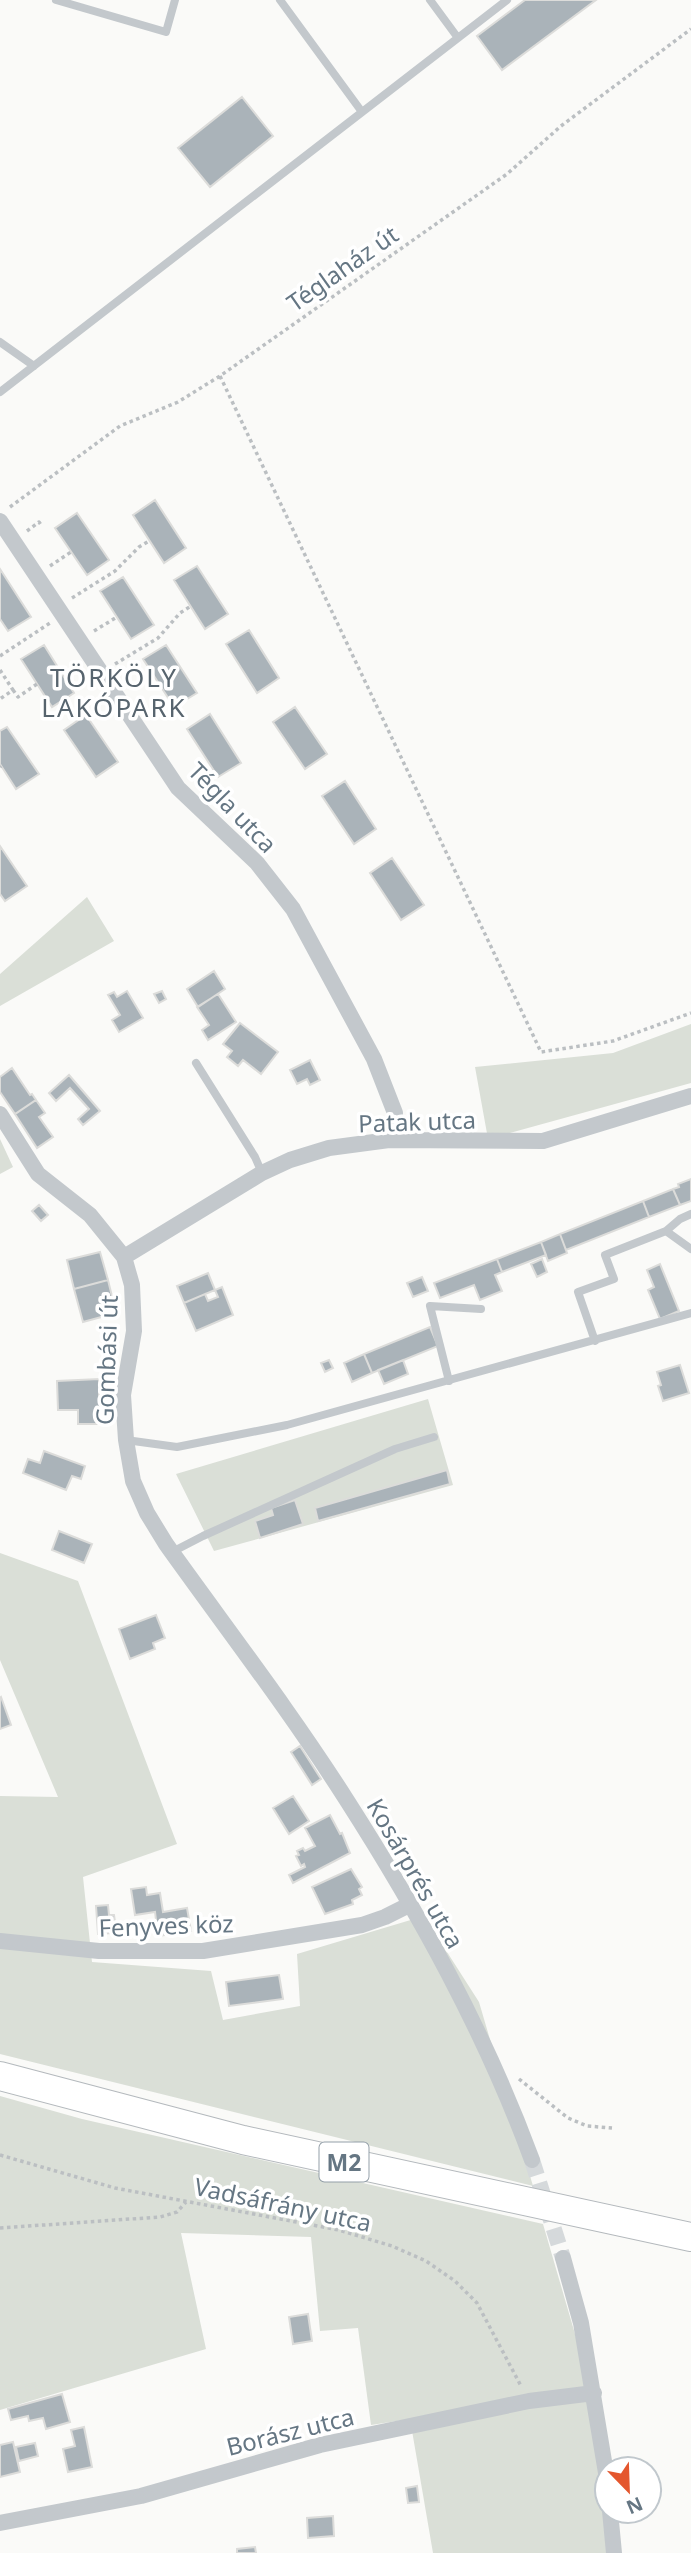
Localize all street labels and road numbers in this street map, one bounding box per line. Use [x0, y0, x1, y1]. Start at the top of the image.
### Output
street label: Téglaház út [280, 217, 405, 318]
street label: Tégla utca [181, 754, 285, 860]
street label: Patak utca [358, 1102, 476, 1140]
street label: Gombási út [87, 1294, 125, 1426]
street label: Kosárprés utca [360, 1792, 472, 1954]
street label: Fenyves köz [98, 1906, 234, 1944]
road number: M2 [320, 2142, 368, 2182]
street label: Vadsáfrány utca [192, 2169, 374, 2239]
street label: Borász utca [223, 2399, 357, 2463]

